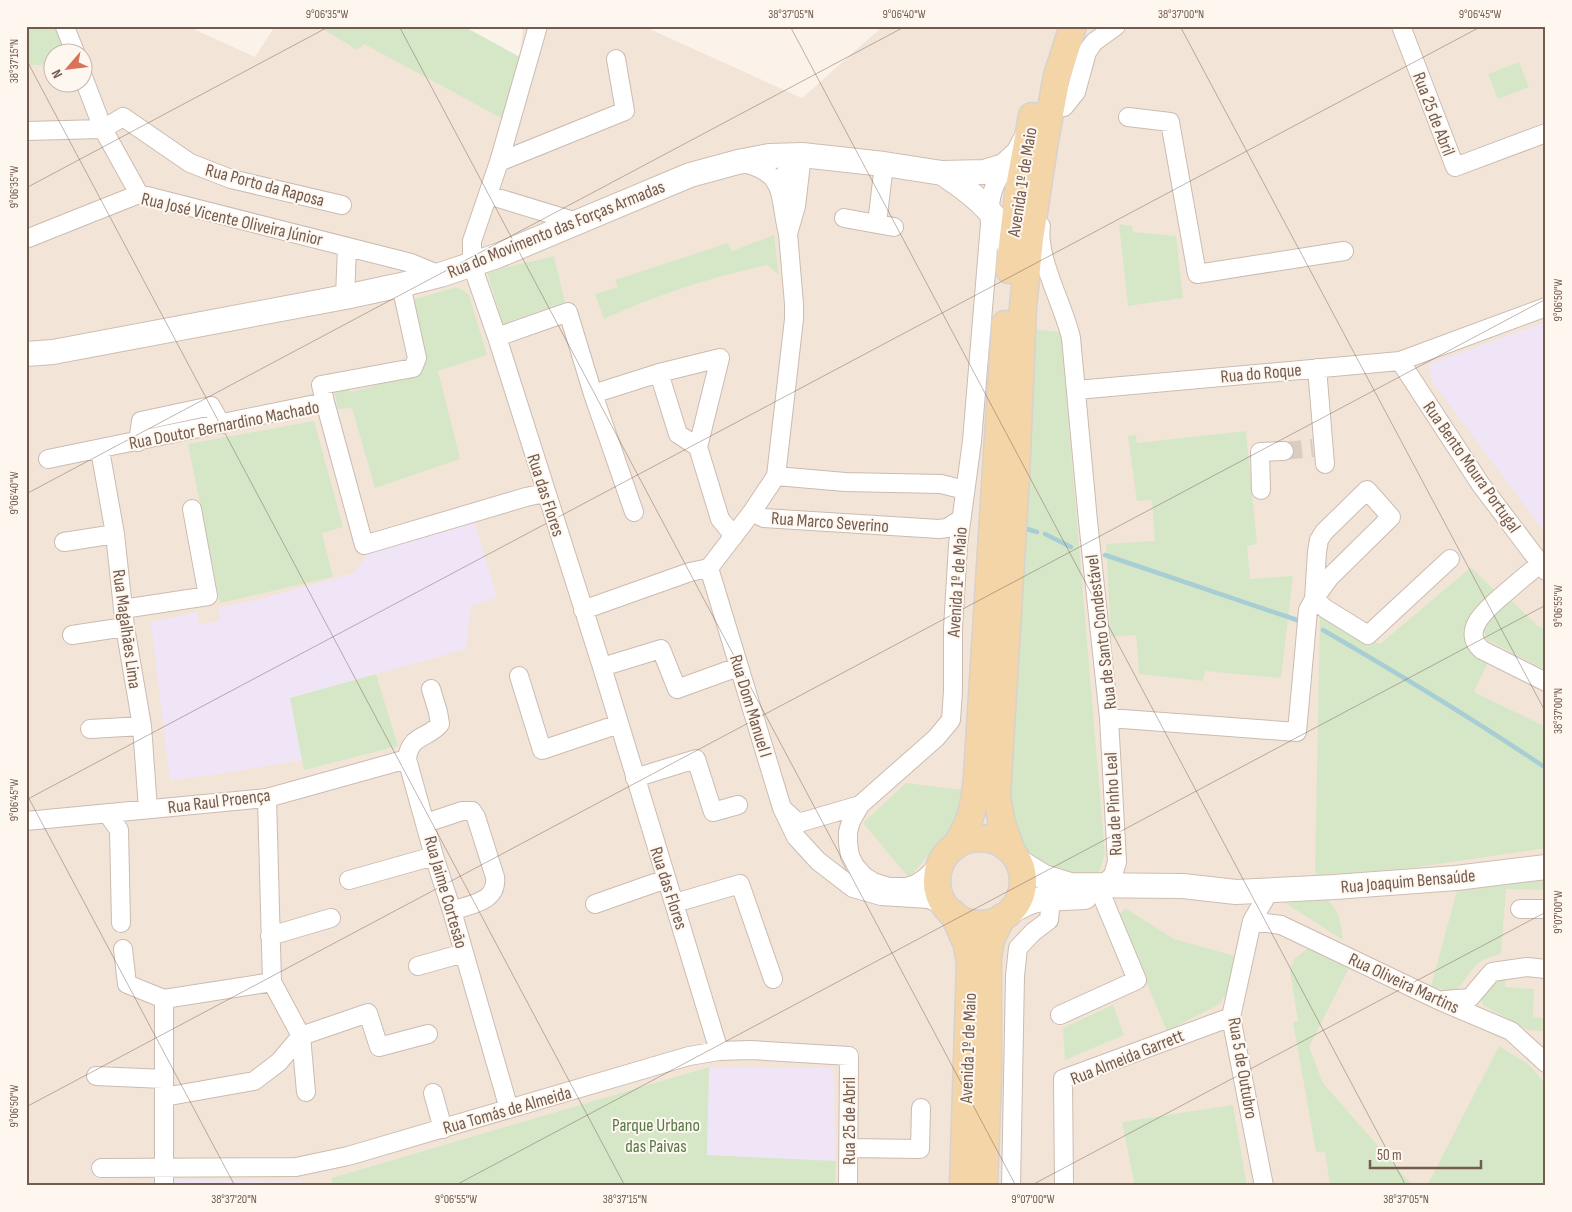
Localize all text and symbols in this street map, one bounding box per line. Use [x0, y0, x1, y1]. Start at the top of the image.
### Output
text: 9°06'35"W [306, 7, 348, 22]
text: 38°37'05"N [768, 7, 814, 22]
text: 9°06'40"W [882, 7, 926, 22]
text: 38°37'00"N [1158, 7, 1204, 22]
text: 9°06'45"W [1459, 7, 1501, 22]
text: 38°37'15"N [7, 39, 22, 83]
north arrow [42, 42, 92, 92]
text: N [48, 67, 66, 81]
street label: Rua 25 de Abril [1408, 69, 1459, 159]
street label: Avenida 1º de Maio [1003, 126, 1042, 239]
street label: Rua Porto da Raposa [203, 160, 327, 211]
text: 9°06'35"W [7, 166, 22, 208]
street label: Rua do Movimento das Forças Armadas [444, 176, 668, 283]
street label: Rua José Vicente Oliveira Júnior [139, 188, 325, 251]
text: 9°06'50"W [1551, 278, 1566, 321]
street label: Rua do Roque [1220, 359, 1302, 388]
street label: Rua Doutor Bernardino Machado [127, 397, 321, 454]
street label: Rua Bento Moura Portugal [1418, 398, 1525, 537]
street label: Rua das Flores [522, 451, 569, 539]
text: 9°06'40"W [7, 471, 22, 515]
street label: Rua Marco Severino [770, 508, 890, 537]
street label: Avenida 1º de Maio [943, 526, 972, 639]
street label: Rua de Santo Condestável [1082, 553, 1121, 711]
street label: Rua Magalhães Lima [108, 568, 145, 690]
text: 9°06'55"W [1551, 585, 1566, 627]
street label: Rua Dom Manuel I [725, 652, 776, 760]
text: 38°37'00"N [1551, 688, 1566, 734]
street label: Rua de Pinho Leal [1100, 752, 1127, 856]
text: 9°06'45"W [7, 779, 22, 821]
street label: Rua Raul Proença [167, 785, 272, 818]
street label: Rua Jaime Cortesão [419, 833, 472, 951]
street label: Rua das Flores [645, 844, 692, 932]
street label: Rua Joaquim Bensaúde [1340, 865, 1476, 898]
text: 9°07'00"W [1551, 890, 1566, 934]
street label: Rua Oliveira Martins [1345, 949, 1462, 1018]
street label: Avenida 1º de Maio [956, 992, 981, 1105]
street label: Rua 5 de Outubro [1223, 1016, 1262, 1120]
street label: Rua Almeida Garrett [1067, 1025, 1187, 1090]
street label: Rua 25 de Abril [839, 1077, 860, 1165]
street label: Rua Tomás de Almeida [441, 1082, 574, 1139]
text: 9°06'50"W [7, 1084, 22, 1127]
park label: Parque Urbano das Paivas [612, 1115, 700, 1157]
scale bar [1370, 1137, 1481, 1169]
text: 50 m [1377, 1146, 1402, 1165]
text: 38°37'20"N [211, 1192, 257, 1207]
text: 9°06'55"W [435, 1192, 477, 1207]
text: 38°37'15"N [603, 1192, 647, 1207]
text: 9°07'00"W [1011, 1192, 1055, 1207]
text: 38°37'05"N [1383, 1192, 1429, 1207]

